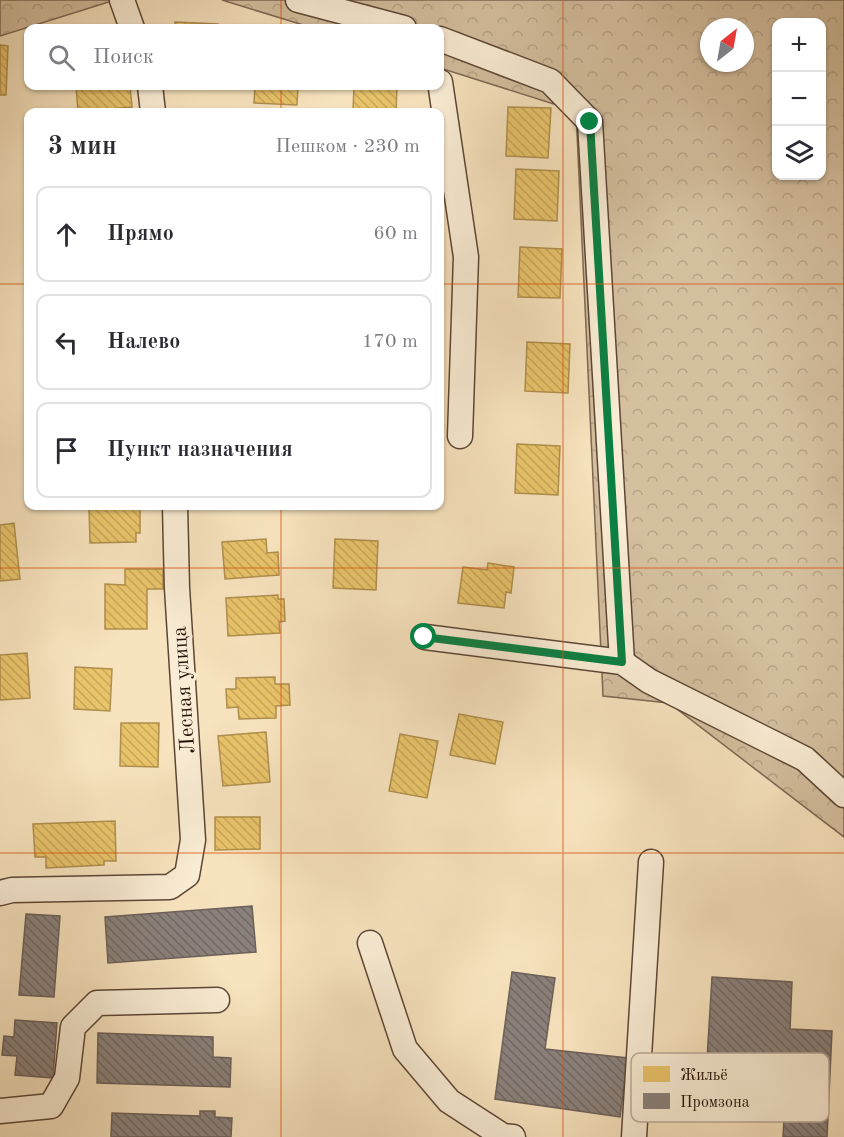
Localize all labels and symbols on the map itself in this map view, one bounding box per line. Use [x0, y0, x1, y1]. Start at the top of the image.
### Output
north arrow [700, 18, 754, 72]
route end [576, 108, 602, 134]
route start [410, 623, 436, 649]
street label: Лесная улица [170, 626, 199, 754]
legend [631, 1053, 829, 1122]
text: Жильё [680, 1068, 728, 1084]
text: Промзона [680, 1095, 750, 1111]

